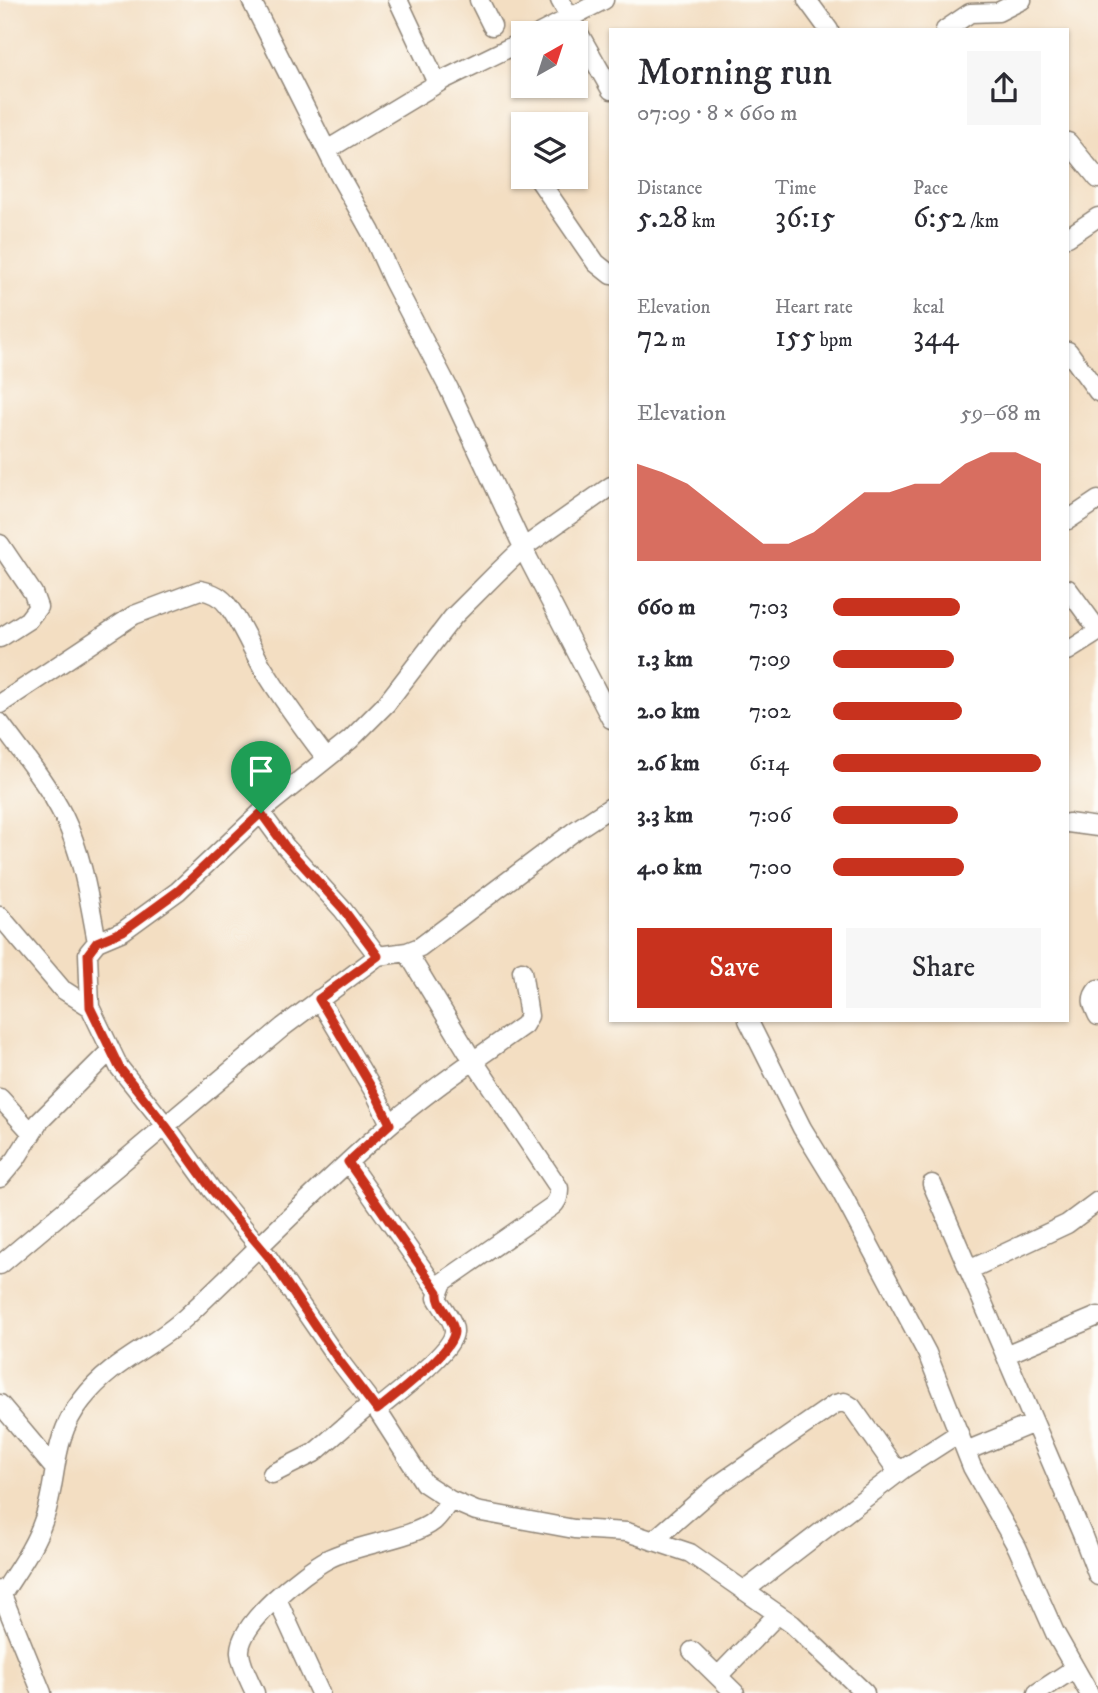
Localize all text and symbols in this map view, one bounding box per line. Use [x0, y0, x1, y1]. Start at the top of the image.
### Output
north arrow [511, 21, 588, 98]
map controls [511, 21, 588, 189]
text: Morning run [637, 49, 832, 97]
button: share [967, 51, 1041, 125]
text: 07:09 · 8 × 660 m [637, 99, 798, 128]
button: layers [511, 112, 588, 189]
text: Distance [637, 177, 702, 200]
text: Time [775, 177, 816, 200]
text: Pace [913, 177, 948, 200]
text: 5.28 [637, 200, 688, 237]
text: 36:15 [775, 200, 835, 237]
text: 6:52 [913, 200, 966, 237]
text: km [688, 210, 716, 233]
text: /km [966, 210, 999, 233]
text: Elevation [637, 296, 711, 319]
text: Heart rate [775, 296, 853, 319]
text: kcal [913, 296, 944, 319]
text: 72 [637, 319, 668, 356]
text: 155 [775, 319, 816, 356]
text: 344 [913, 319, 959, 356]
text: m [668, 329, 686, 352]
text: bpm [816, 329, 852, 352]
text: Elevation [637, 399, 726, 428]
text: 59–68 m [960, 399, 1041, 428]
text: 660 m [637, 593, 696, 622]
text: 7:03 [749, 593, 788, 622]
text: 1.3 km [637, 645, 693, 674]
text: 7:09 [749, 645, 791, 674]
text: 2.0 km [637, 697, 700, 726]
text: 7:02 [749, 697, 791, 726]
pin [231, 741, 291, 813]
text: 2.6 km [637, 749, 700, 778]
text: 6:14 [749, 749, 789, 778]
icon: arrive [242, 752, 280, 790]
text: 3.3 km [637, 801, 693, 830]
text: 7:06 [749, 801, 791, 830]
text: 4.0 km [637, 853, 702, 882]
text: 7:00 [749, 853, 792, 882]
button: Save [637, 928, 832, 1008]
button: Share [846, 928, 1041, 1008]

